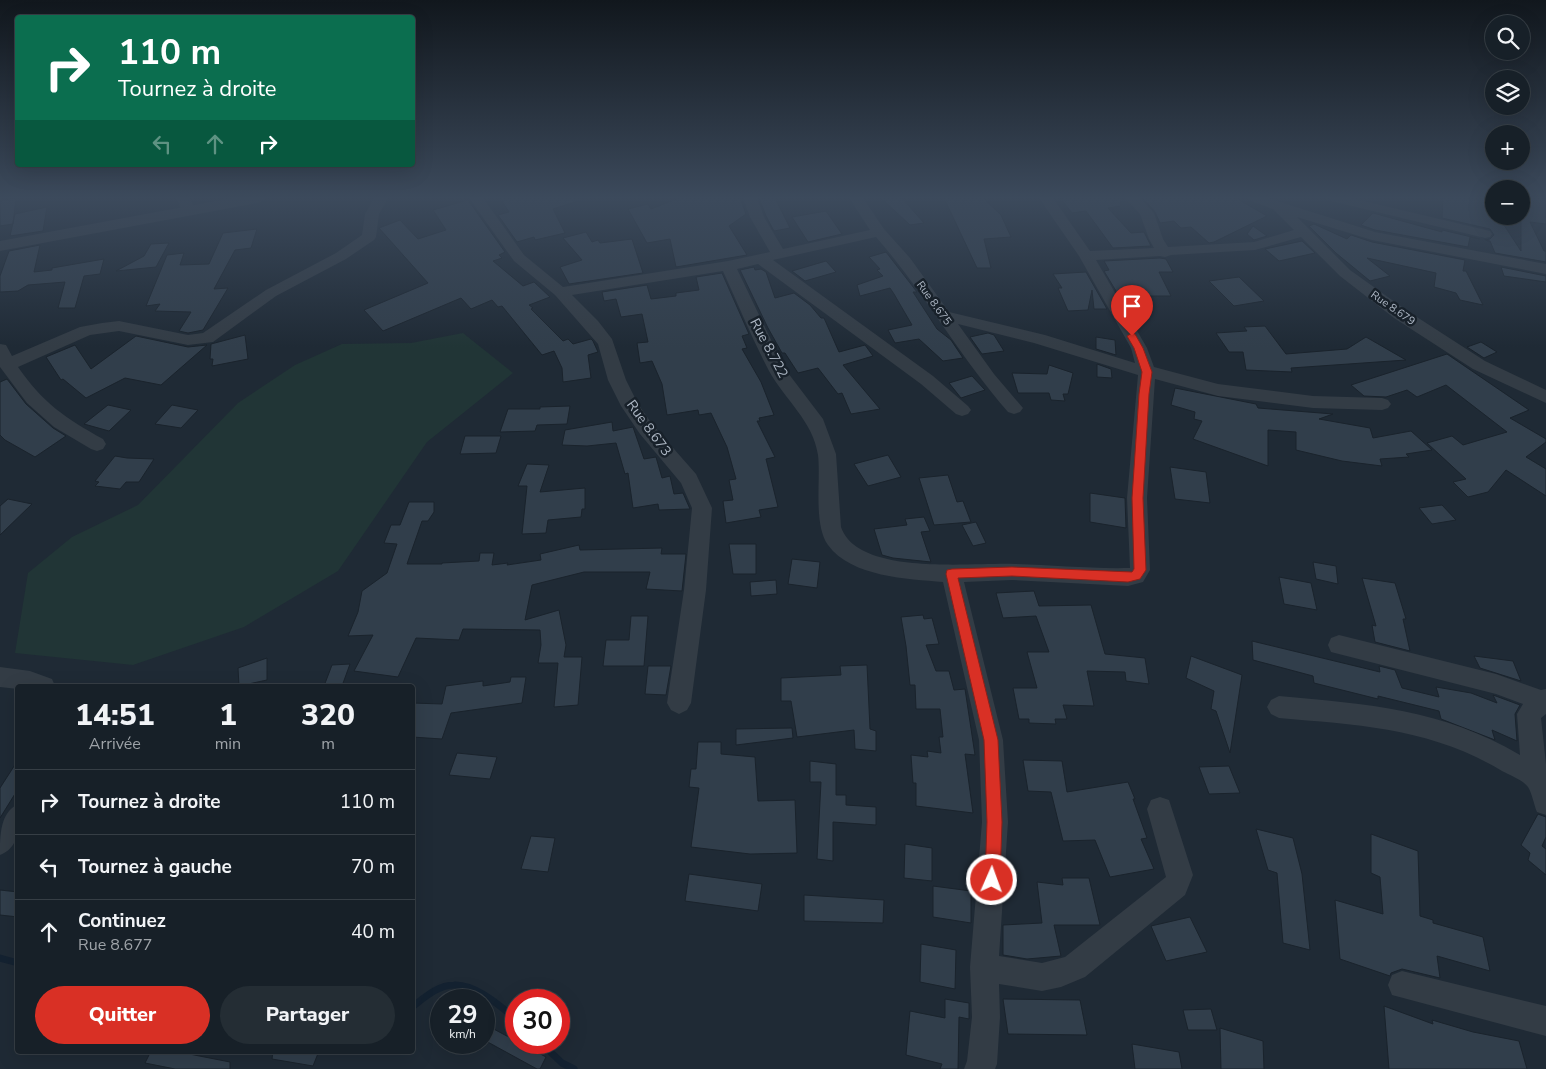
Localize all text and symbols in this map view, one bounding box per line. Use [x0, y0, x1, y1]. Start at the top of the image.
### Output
map controls [1485, 15, 1530, 225]
button: search [1485, 15, 1530, 60]
text: 110 m [118, 29, 221, 76]
icon: right [35, 35, 100, 100]
button: layers [1485, 70, 1530, 115]
text: Tournez à droite [118, 74, 277, 104]
button: + [1485, 125, 1530, 170]
icon: left [148, 130, 176, 158]
icon: ahead [201, 130, 229, 158]
icon: right [254, 130, 282, 158]
button: − [1485, 180, 1530, 225]
street label: Rue 8.675 [913, 278, 955, 328]
pin [1111, 285, 1153, 336]
street label: Rue 8.679 [1368, 287, 1418, 329]
icon: arrive [1118, 292, 1146, 320]
street label: Rue 8.722 [745, 315, 793, 381]
street label: Rue 8.673 [622, 396, 676, 460]
text: 14:51 [75, 695, 155, 736]
text: 1 [219, 695, 237, 736]
text: 320 [301, 695, 355, 736]
text: Arrivée [89, 733, 141, 755]
text: min [215, 733, 241, 755]
text: m [321, 733, 335, 755]
icon: right [35, 788, 63, 816]
text: Tournez à droite [78, 789, 221, 815]
text: 110 m [340, 789, 395, 815]
icon: left [35, 853, 63, 881]
position arrow [965, 853, 1017, 905]
text: Tournez à gauche [78, 854, 232, 880]
text: 70 m [351, 854, 395, 880]
text: Continuez [78, 908, 166, 934]
icon: ahead [35, 918, 63, 946]
text: 40 m [351, 919, 395, 945]
text: Rue 8.677 [78, 934, 152, 956]
button: Quitter [35, 986, 210, 1044]
button: Partager [220, 986, 395, 1044]
speed limit sign: 30 [505, 989, 570, 1054]
text: 29 [447, 998, 478, 1032]
text: km/h [449, 1026, 476, 1042]

